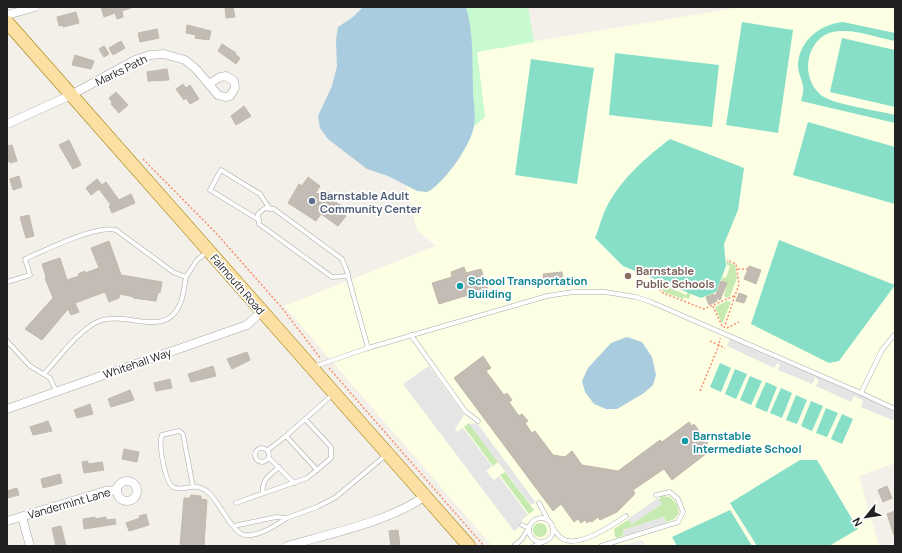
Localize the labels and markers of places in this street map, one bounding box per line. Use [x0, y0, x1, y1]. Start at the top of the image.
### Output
place label: Barnstable Adult Community Center [320, 188, 422, 216]
marker: Barnstable Adult Community Center [307, 196, 317, 206]
place label: Barnstable Public Schools [636, 263, 715, 291]
marker: Barnstable Public Schools [623, 271, 633, 281]
place label: School Transportation Building [468, 273, 588, 301]
marker: School Transportation Building [455, 281, 465, 291]
place label: Barnstable Intermediate School [693, 428, 801, 456]
marker: Barnstable Intermediate School [680, 436, 690, 446]

